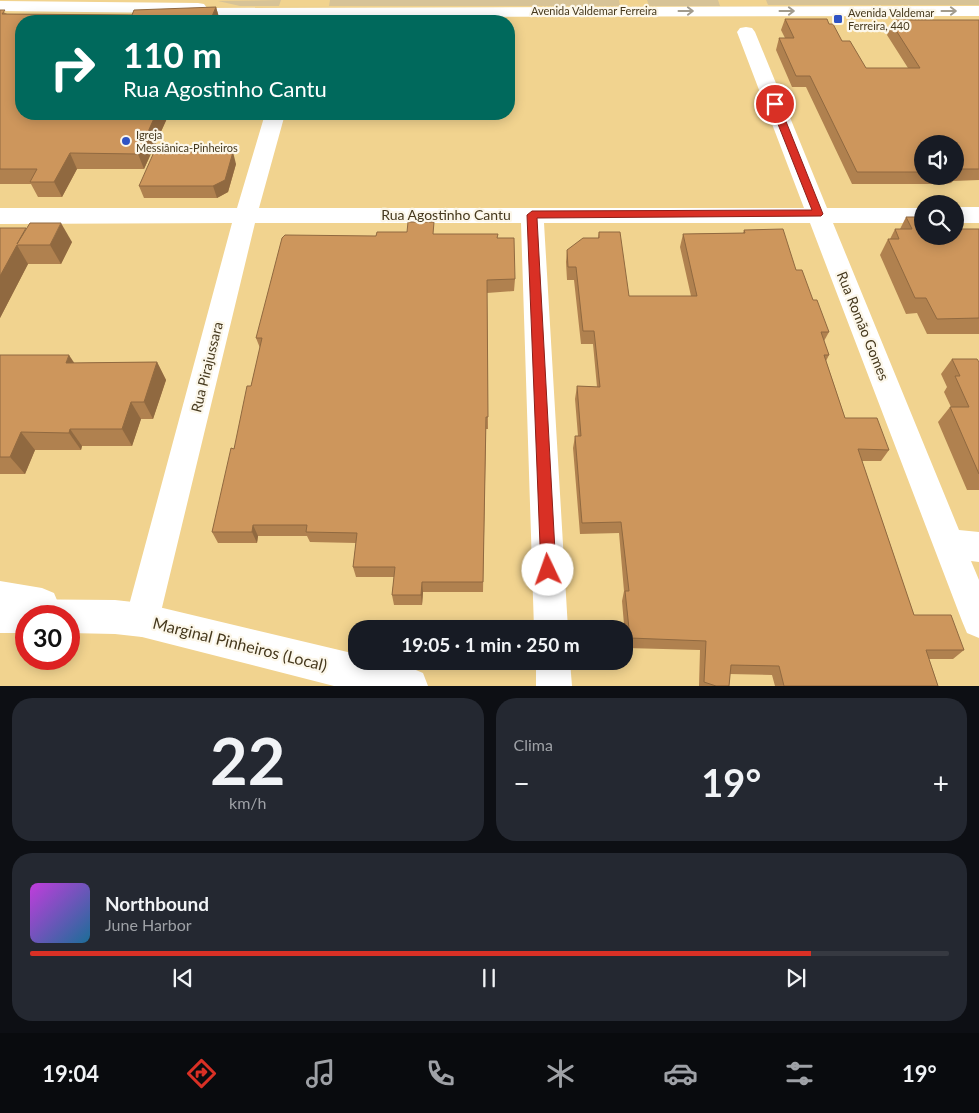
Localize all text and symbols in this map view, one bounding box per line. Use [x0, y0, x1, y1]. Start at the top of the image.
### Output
street label: Avenida Valdemar Ferreira [531, 4, 657, 17]
one-way arrow [678, 6, 694, 16]
one-way arrow [778, 6, 795, 16]
place label: Avenida Valdemar Ferreira, 440 [848, 6, 934, 32]
one-way arrow [941, 6, 957, 16]
marker: Avenida Valdemar Ferreira, 440 [832, 13, 844, 25]
text: 110 m [123, 33, 222, 75]
icon: right [40, 35, 105, 100]
text: Rua Agostinho Cantu [123, 75, 327, 102]
pin [754, 83, 796, 125]
icon: arrive [761, 90, 789, 118]
place label: Igreja Messiânica-Pinheiros [136, 128, 238, 154]
marker: Igreja Messiânica-Pinheiros [120, 135, 132, 147]
map controls [914, 135, 964, 245]
button: sound [914, 135, 964, 185]
button: search [914, 195, 964, 245]
street label: Rua Agostinho Cantu [381, 206, 511, 223]
street label: Rua Romão Gomes [834, 269, 893, 383]
street label: Rua Pirajussara [187, 320, 226, 414]
position arrow [521, 543, 573, 595]
speed limit sign: 30 [15, 605, 80, 670]
street label: Marginal Pinheiros (Local) [151, 613, 329, 674]
text: 19:05 · 1 min · 250 m [401, 633, 580, 656]
text: 22 [210, 721, 285, 799]
text: Clima [514, 735, 553, 754]
text: 19° [701, 759, 761, 805]
text: − [514, 766, 530, 800]
text: + [933, 766, 949, 800]
text: km/h [229, 793, 266, 812]
text: Northbound [105, 892, 209, 915]
text: June Harbor [105, 915, 192, 934]
icon: previous [169, 964, 197, 992]
icon: pause [475, 964, 503, 992]
icon: next [782, 964, 810, 992]
icon: directions [184, 1056, 219, 1091]
icon: music [303, 1056, 338, 1091]
icon: phone [423, 1056, 458, 1091]
icon: climate [543, 1056, 578, 1091]
icon: car [663, 1056, 698, 1091]
icon: filters [782, 1056, 817, 1091]
text: 19:04 [42, 1060, 99, 1087]
text: 19° [902, 1060, 937, 1087]

